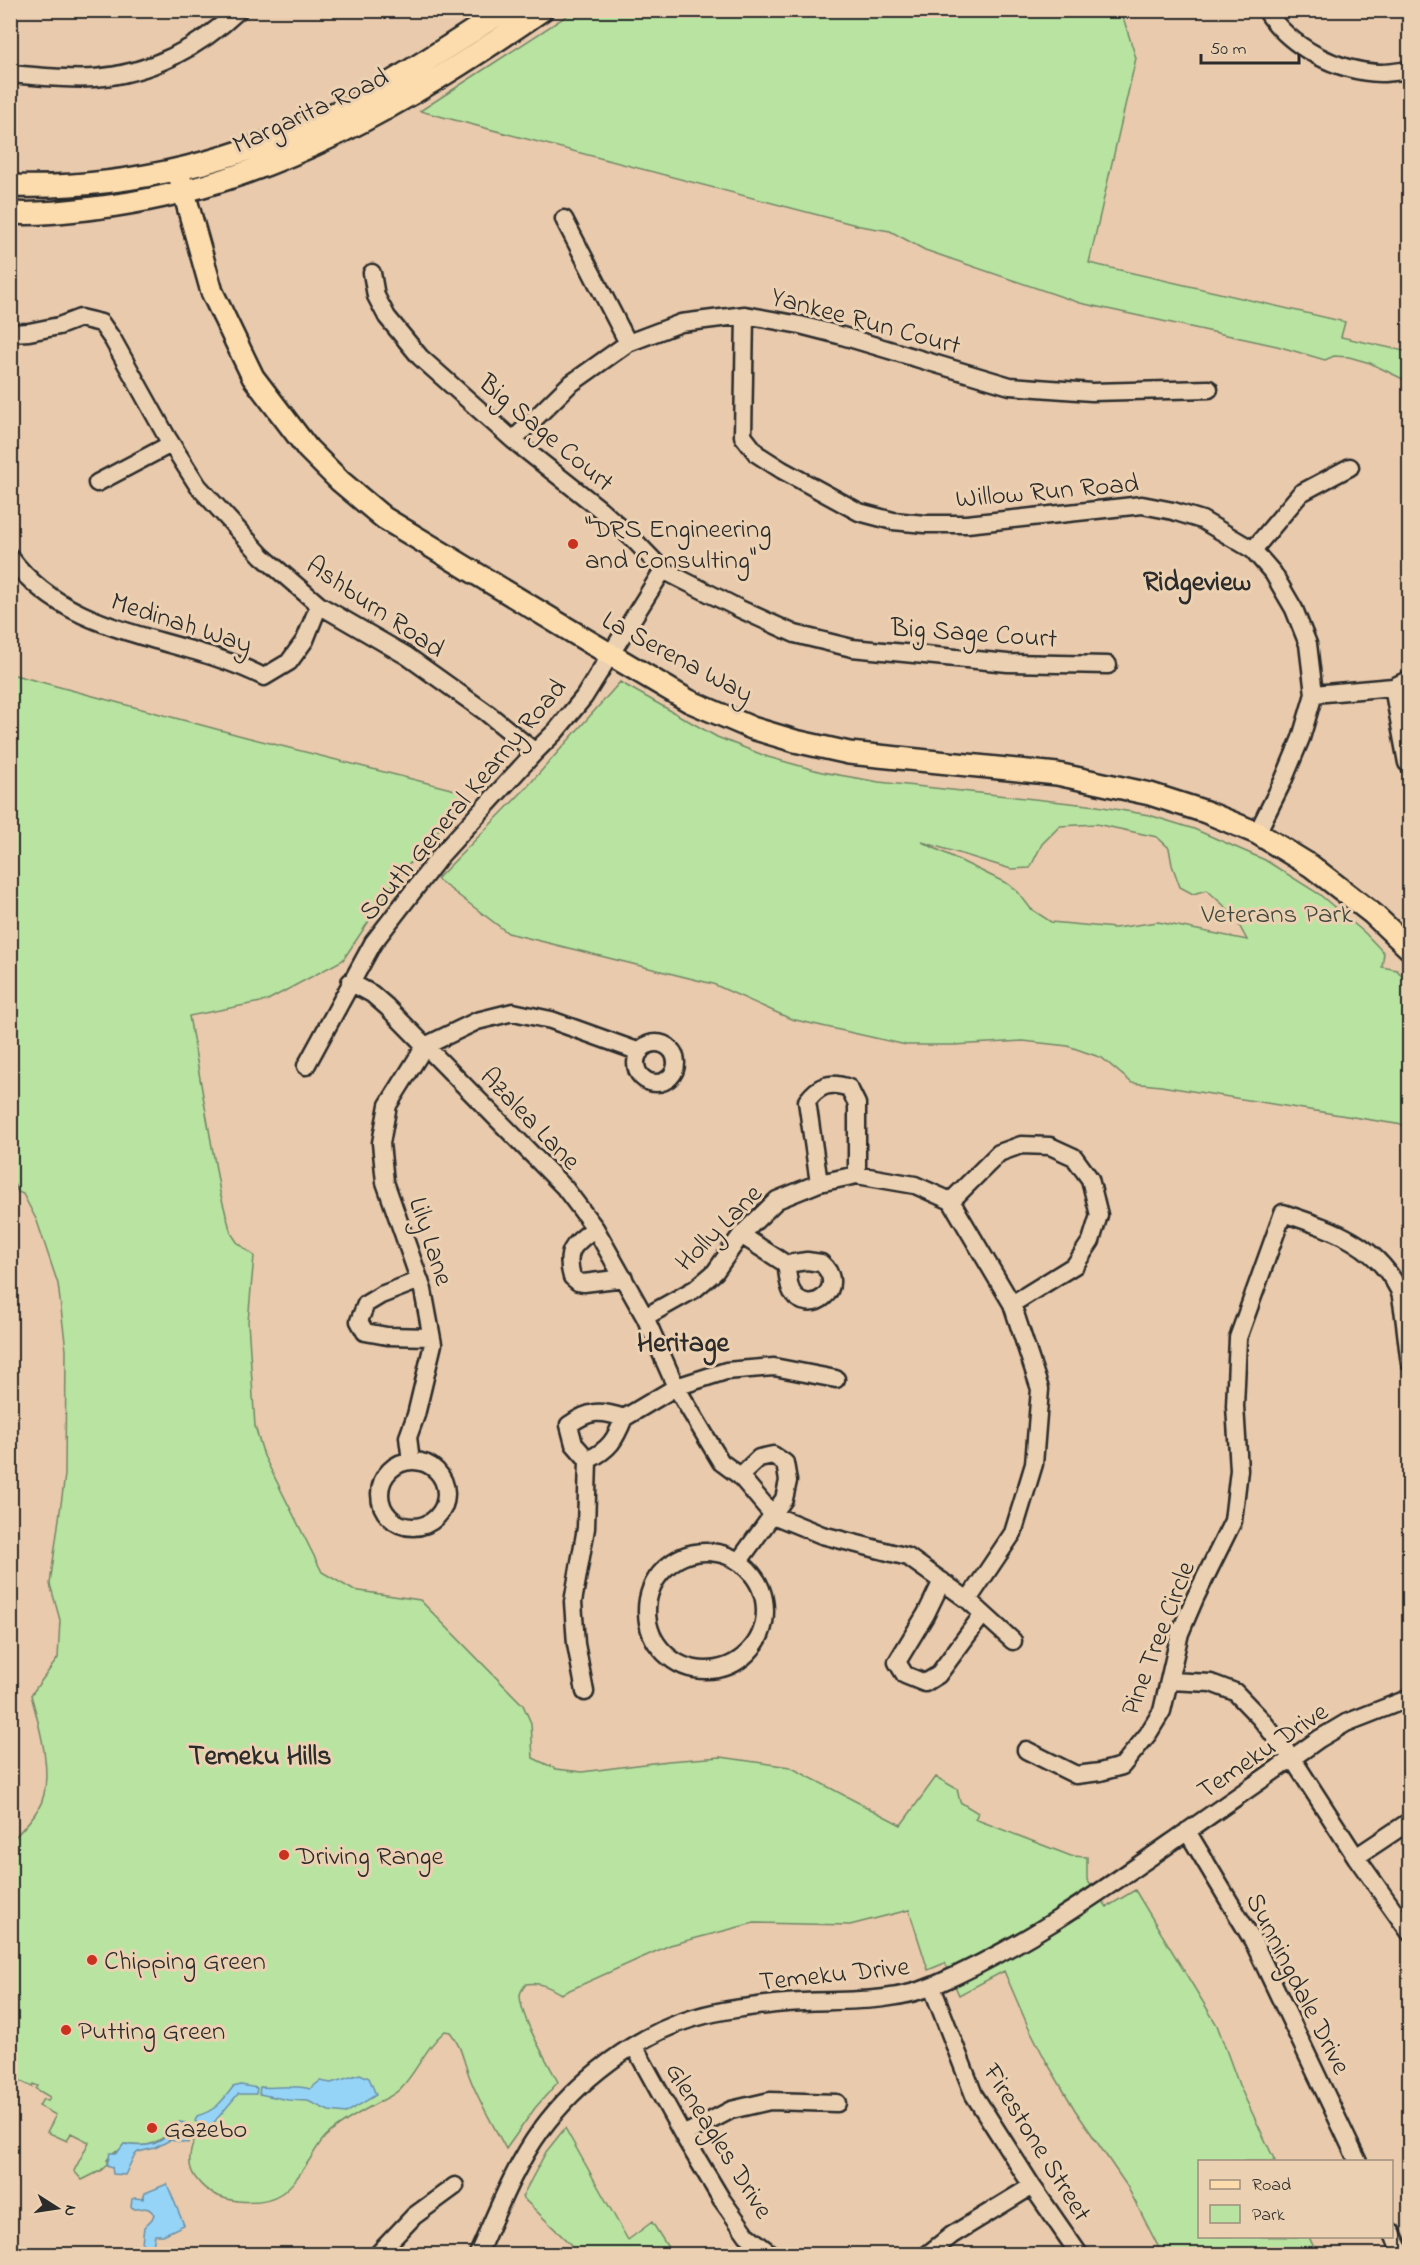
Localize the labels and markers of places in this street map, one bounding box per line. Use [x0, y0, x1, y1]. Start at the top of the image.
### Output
place label: "DRS Engineering and Consulting" [585, 511, 771, 581]
marker: "DRS Engineering and Consulting" [566, 537, 580, 551]
place label: Driving Range [295, 1838, 445, 1877]
marker: Driving Range [277, 1848, 291, 1862]
place label: Chipping Green [104, 1943, 266, 1982]
marker: Chipping Green [85, 1953, 99, 1967]
place label: Putting Green [78, 2013, 225, 2052]
marker: Putting Green [59, 2023, 73, 2037]
place label: Gazebo [164, 2111, 247, 2150]
marker: Gazebo [145, 2121, 159, 2135]

